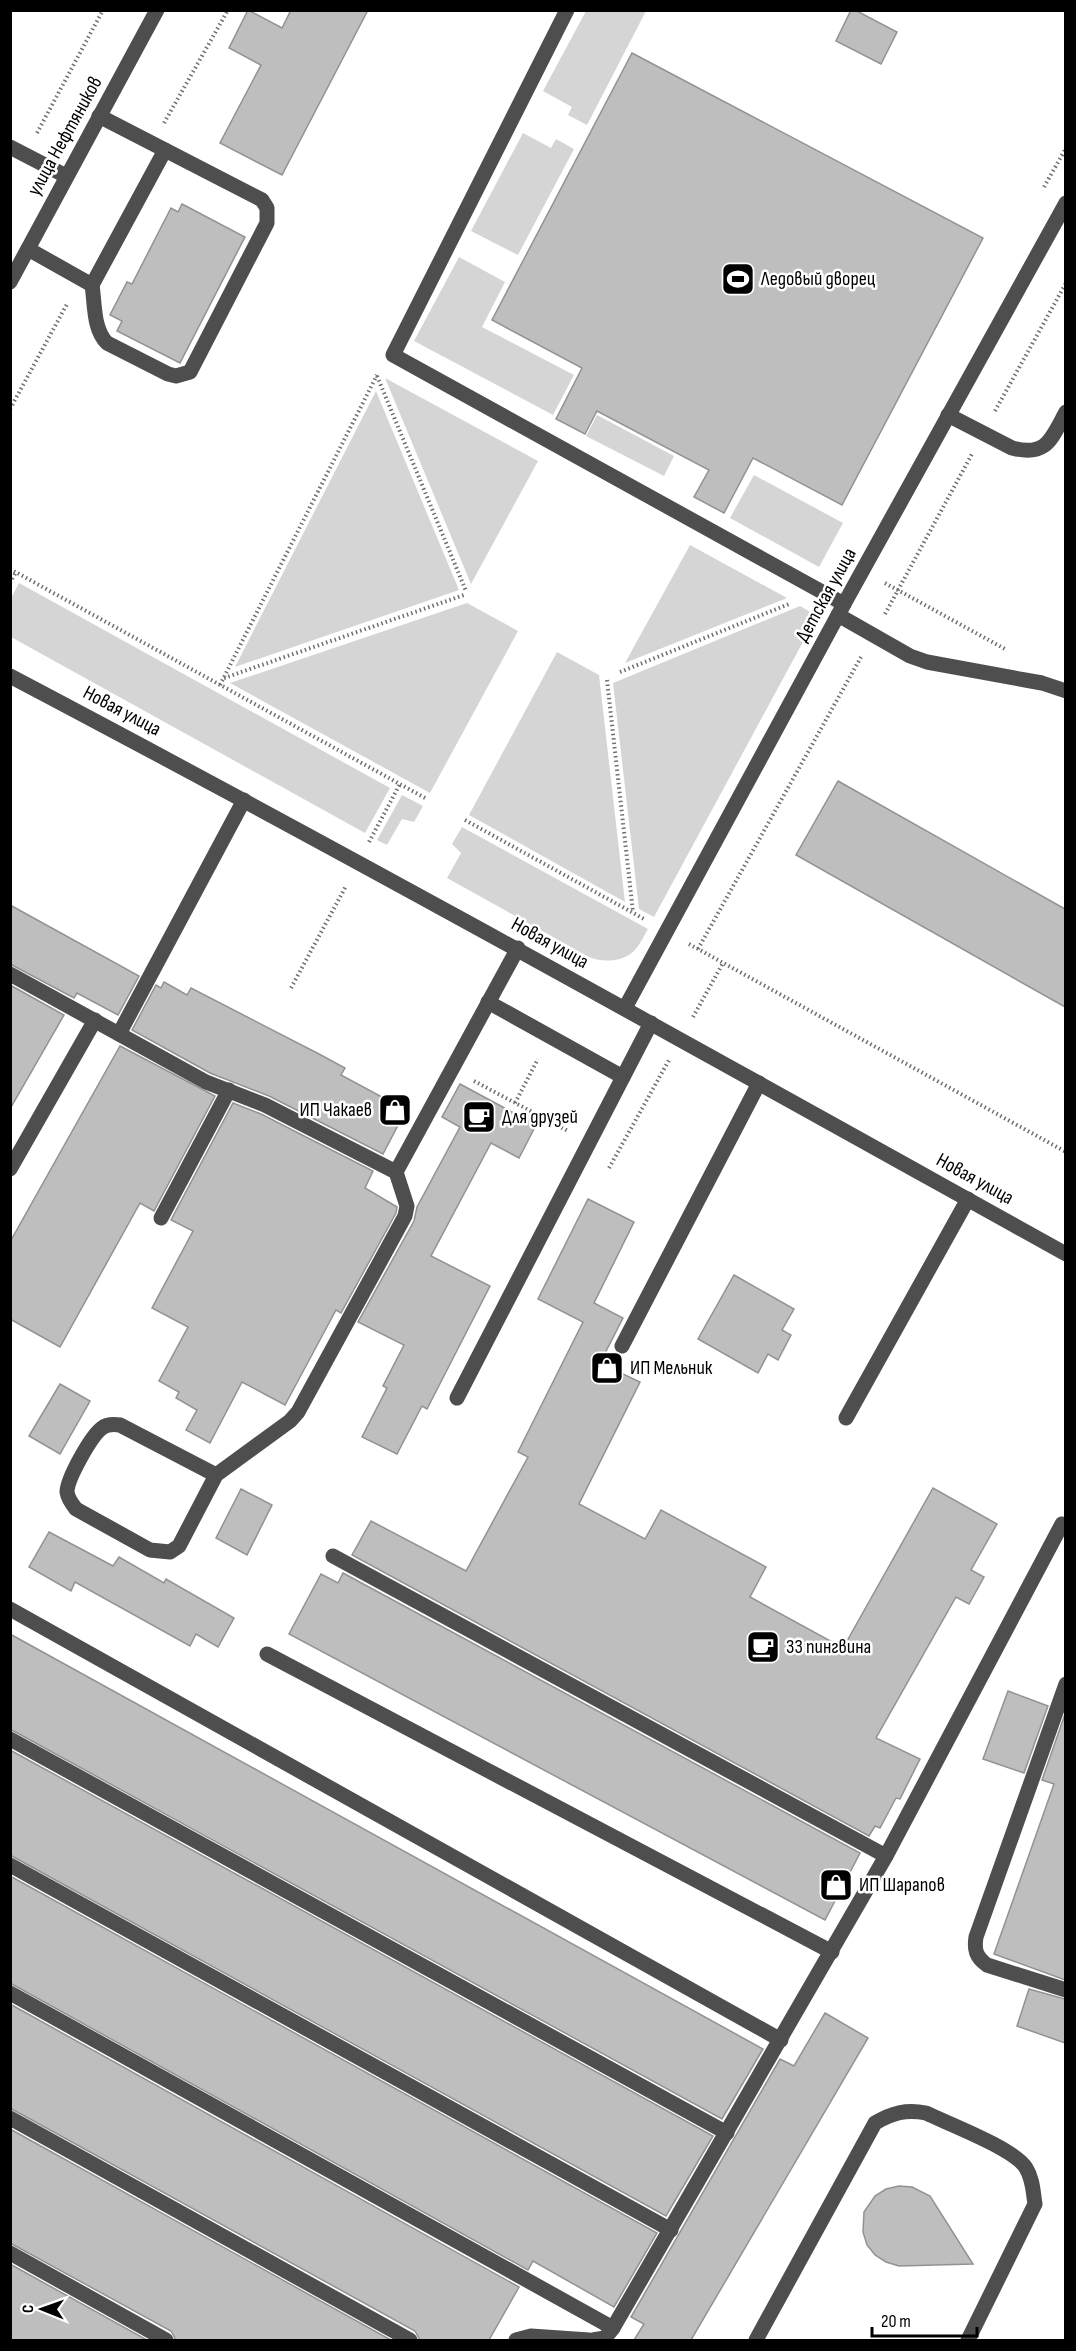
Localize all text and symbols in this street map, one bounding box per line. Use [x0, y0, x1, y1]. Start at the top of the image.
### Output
street label: улица Нефтяников [22, 72, 108, 200]
sports icon: Ледовый дворец [720, 261, 756, 297]
place label: Ледовый дворец [760, 267, 876, 291]
street label: Детская улица [790, 544, 862, 646]
street label: Новая улица [79, 681, 165, 741]
street label: Новая улица [507, 912, 593, 974]
shop icon: ИП Чакаев [377, 1092, 413, 1128]
place label: ИП Чакаев [300, 1098, 372, 1122]
cafe icon: Для друзей [461, 1099, 497, 1135]
place label: Для друзей [502, 1105, 578, 1129]
street label: Новая улица [932, 1148, 1018, 1210]
shop icon: ИП Мельник [589, 1350, 625, 1386]
place label: ИП Мельник [630, 1356, 713, 1380]
cafe icon: 33 пингвина [745, 1629, 781, 1665]
place label: 33 пингвина [786, 1635, 871, 1659]
shop icon: ИП Шарапов [818, 1867, 854, 1903]
place label: ИП Шарапов [859, 1873, 945, 1897]
north arrow [12, 2279, 72, 2339]
scale bar [872, 2300, 977, 2338]
text: С [19, 2304, 38, 2313]
text: 20 m [881, 2311, 911, 2332]

